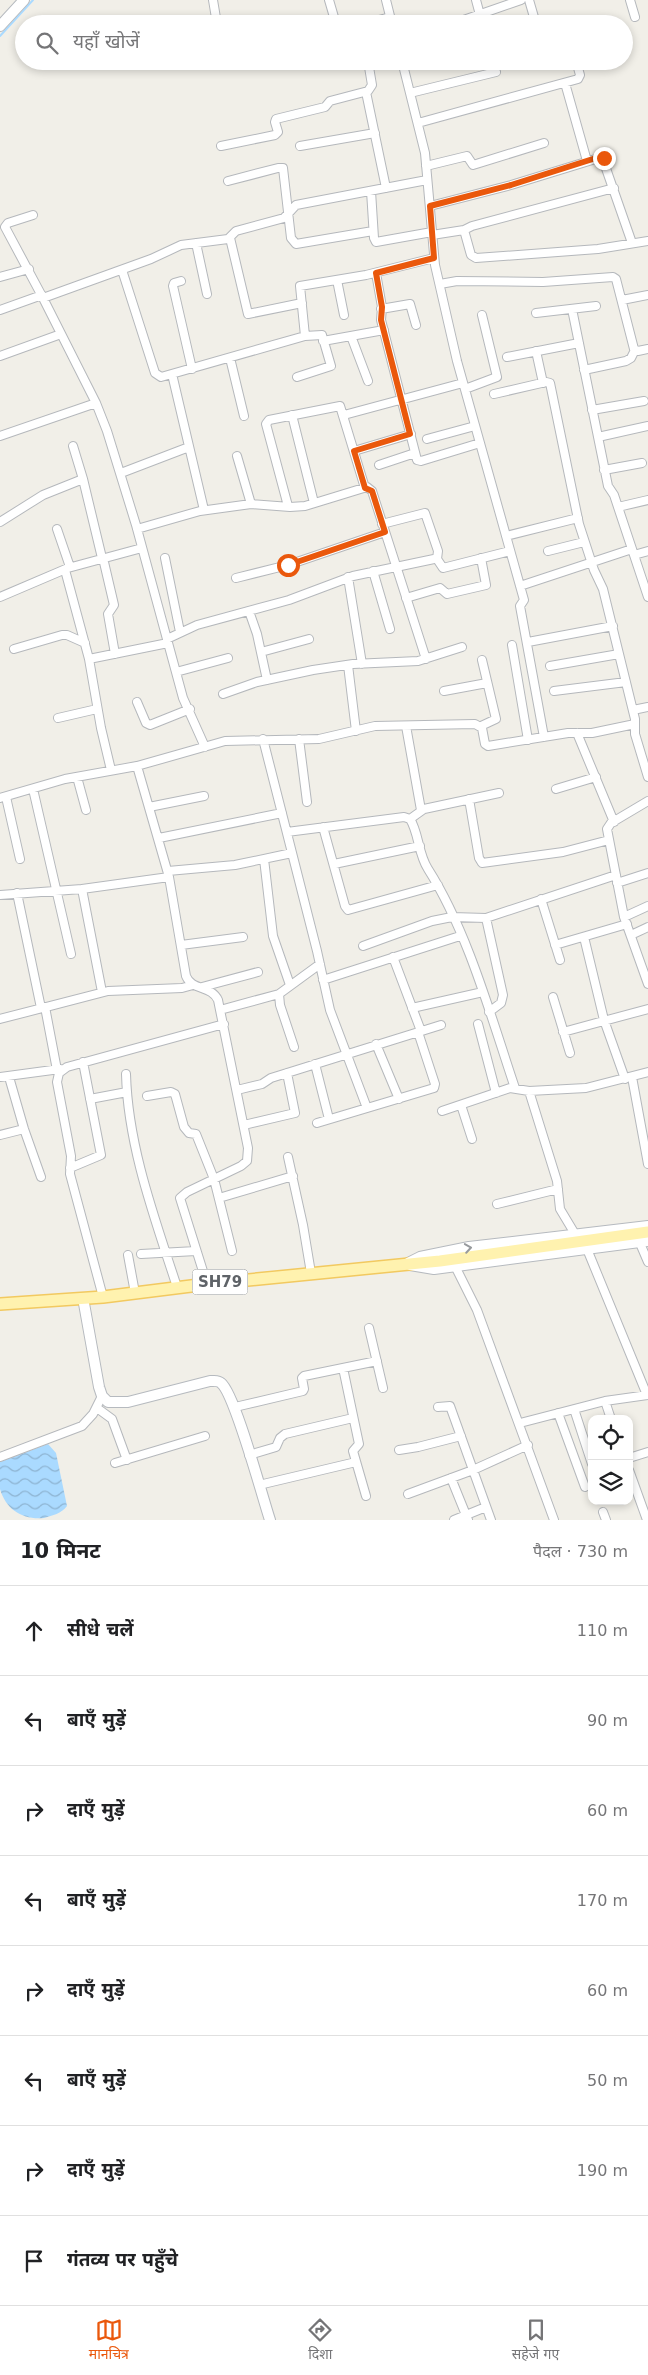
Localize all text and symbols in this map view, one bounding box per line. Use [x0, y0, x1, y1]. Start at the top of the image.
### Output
search box [15, 15, 633, 70]
icon: search [33, 29, 61, 57]
text: यहाँ खोजें [73, 30, 140, 52]
route end [593, 147, 616, 170]
route start [277, 554, 300, 577]
one-way arrow [465, 1243, 473, 1254]
road number: SH79 [192, 1270, 248, 1294]
map controls [588, 1415, 633, 1505]
button: locate [588, 1415, 633, 1460]
button: layers [588, 1460, 633, 1505]
text: 10 मिनट [20, 1539, 101, 1563]
text: पैदल · 730 m [533, 1542, 628, 1561]
icon: ahead [20, 1617, 48, 1645]
text: सीधे चलें [67, 1618, 134, 1640]
text: 110 m [577, 1621, 628, 1640]
icon: left [20, 1707, 48, 1735]
text: बाएँ मुड़ें [67, 1708, 126, 1730]
text: 90 m [587, 1711, 628, 1730]
icon: right [20, 1797, 48, 1825]
text: दाएँ मुड़ें [67, 1798, 125, 1820]
text: 60 m [587, 1801, 628, 1820]
icon: left [20, 1887, 48, 1915]
text: बाएँ मुड़ें [67, 1888, 126, 1910]
text: 170 m [577, 1891, 628, 1910]
icon: right [20, 1977, 48, 2005]
text: दाएँ मुड़ें [67, 1978, 125, 2000]
text: 60 m [587, 1981, 628, 2000]
icon: left [20, 2067, 48, 2095]
text: बाएँ मुड़ें [67, 2068, 126, 2090]
text: 50 m [587, 2071, 628, 2090]
icon: right [20, 2157, 48, 2185]
text: दाएँ मुड़ें [67, 2158, 125, 2180]
text: 190 m [577, 2161, 628, 2180]
icon: arrive [20, 2247, 48, 2275]
text: गंतव्य पर पहुँचे [67, 2248, 178, 2270]
tab: मानचित्र [89, 2316, 129, 2365]
tab: दिशा [306, 2316, 334, 2365]
tab: सहेजे गए [512, 2316, 559, 2365]

